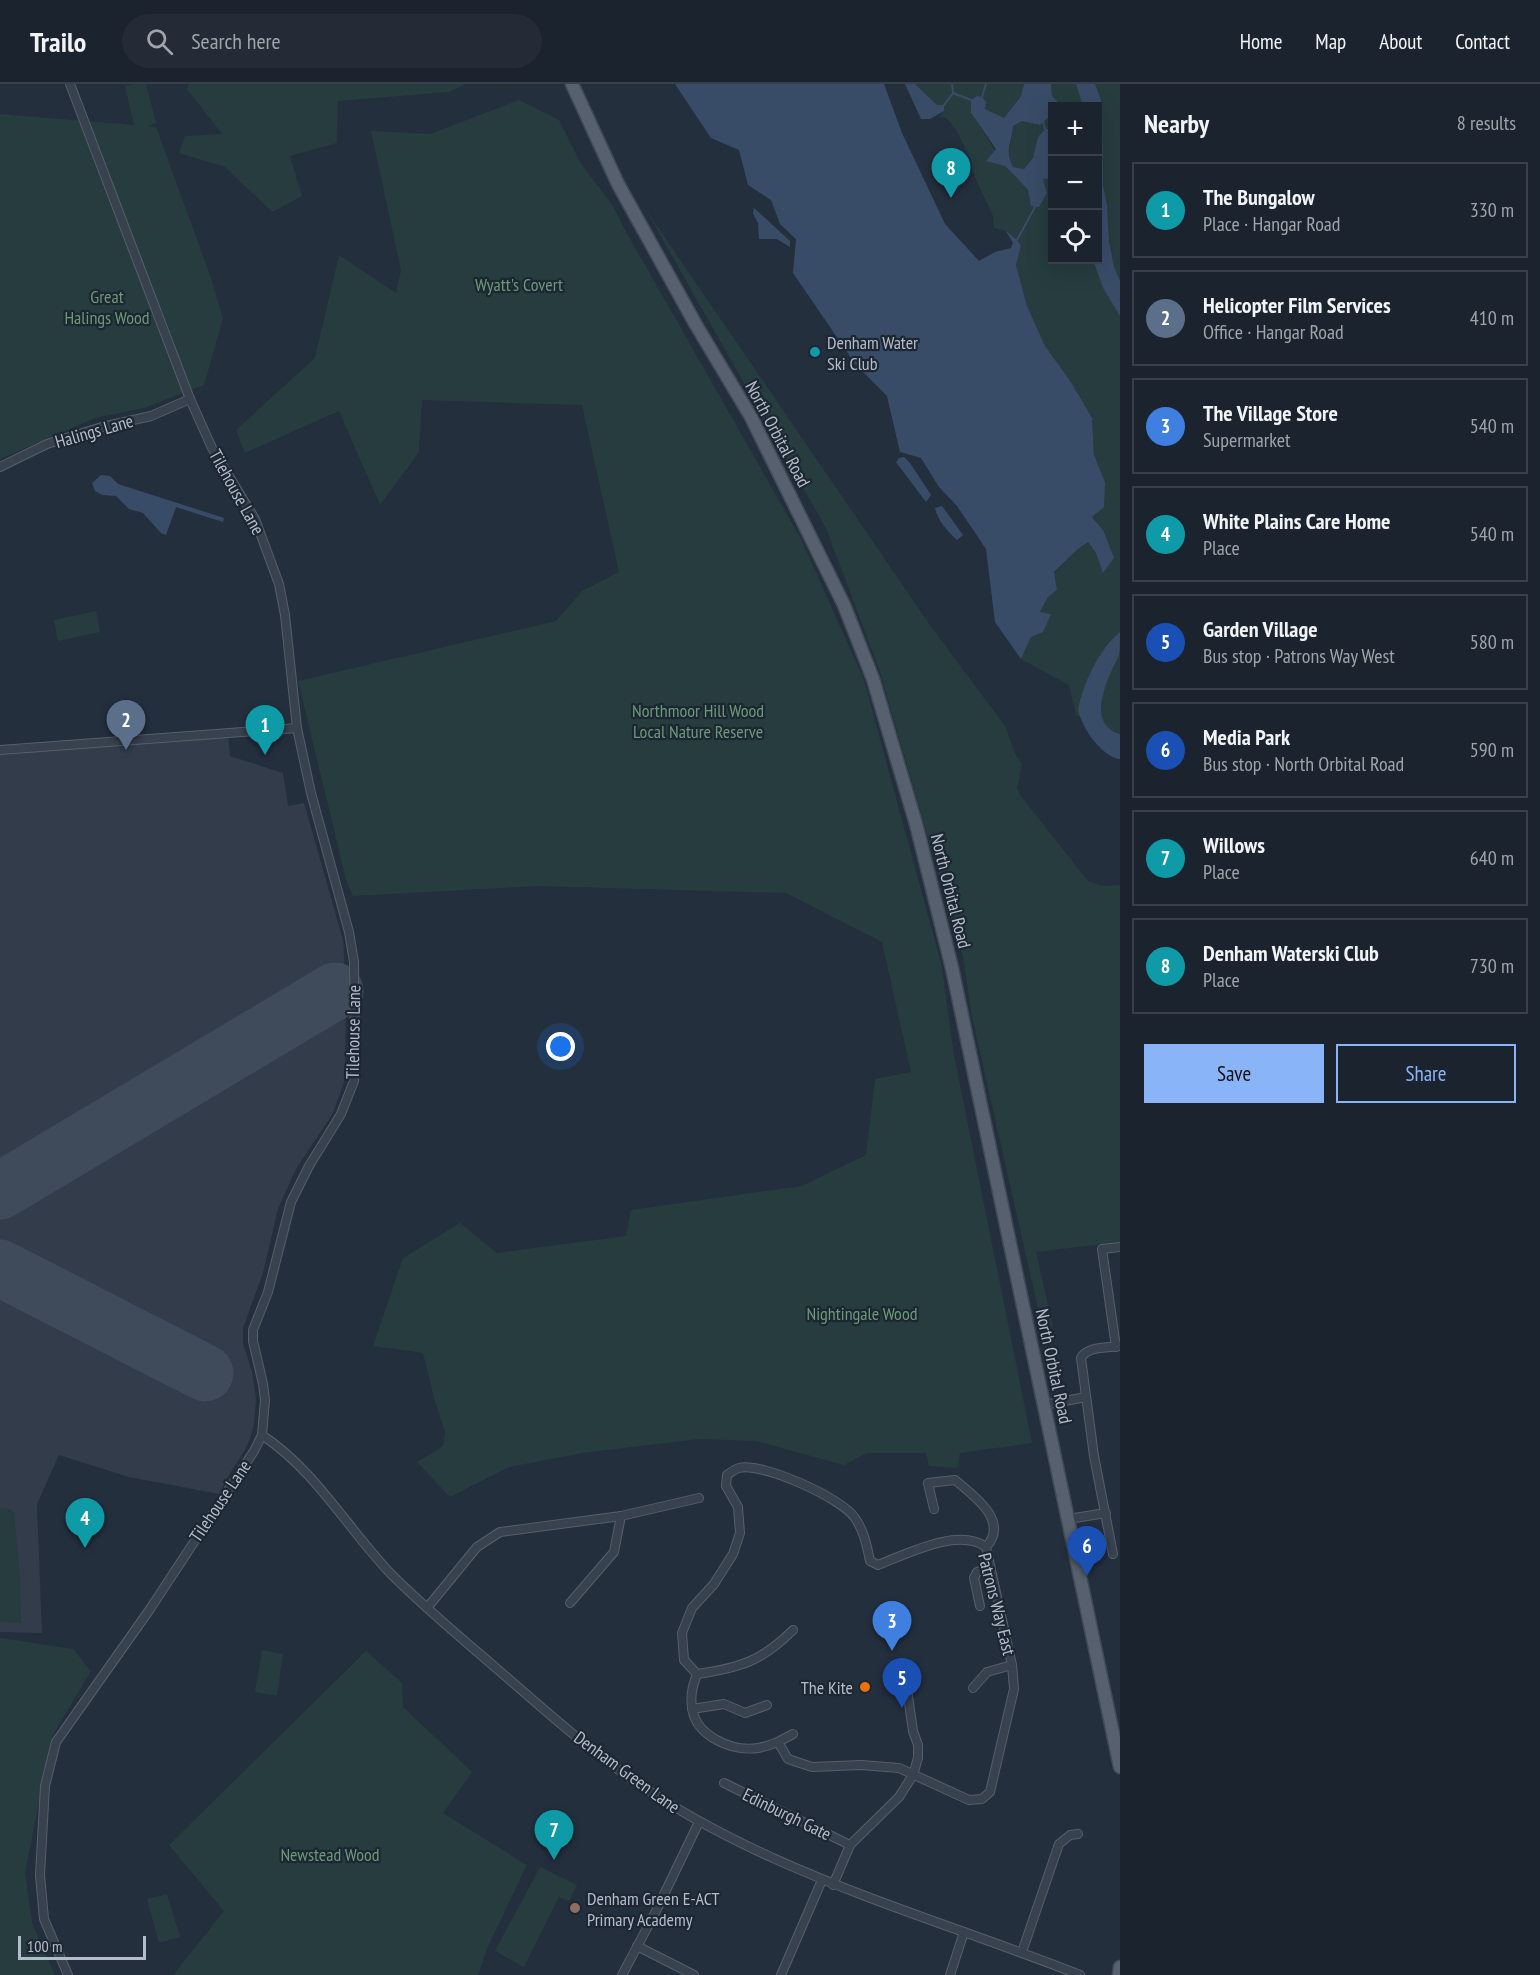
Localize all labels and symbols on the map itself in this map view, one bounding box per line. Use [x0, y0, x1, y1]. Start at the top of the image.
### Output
pin: 8 [932, 148, 970, 198]
park label: Wyatt's Covert [475, 273, 563, 296]
park label: Great Halings Wood [64, 285, 150, 329]
place label: Denham Water Ski Club [827, 331, 918, 375]
marker: Denham Water Ski Club [808, 345, 822, 359]
street label: North Orbital Road [740, 377, 816, 491]
street label: Halings Lane [52, 409, 136, 453]
street label: Tilehouse Lane [204, 445, 270, 539]
park label: Northmoor Hill Wood Local Nature Reserve [632, 699, 764, 743]
pin: 2 [106, 700, 146, 750]
pin: 1 [246, 706, 284, 755]
street label: North Orbital Road [926, 831, 976, 951]
street label: Tilehouse Lane [341, 985, 365, 1079]
your location [546, 1032, 575, 1061]
park label: Nightingale Wood [807, 1302, 917, 1325]
street label: North Orbital Road [1031, 1306, 1077, 1426]
street label: Tilehouse Lane [184, 1456, 256, 1546]
pin: 4 [66, 1498, 104, 1548]
pin: 6 [1068, 1526, 1106, 1576]
street label: Patrons Way East [973, 1550, 1021, 1658]
pin: 3 [872, 1602, 912, 1651]
pin: 5 [882, 1658, 922, 1708]
place label: The Kite [801, 1676, 853, 1699]
marker: The Kite [858, 1680, 872, 1694]
street label: Denham Green Lane [569, 1726, 685, 1818]
street label: Edinburgh Gate [739, 1783, 835, 1845]
pin: 7 [534, 1810, 574, 1860]
park label: Newstead Wood [280, 1843, 380, 1866]
place label: Denham Green E-ACT Primary Academy [587, 1887, 720, 1931]
marker: Denham Green E-ACT Primary Academy [568, 1901, 582, 1915]
scale bar [18, 1933, 146, 1960]

